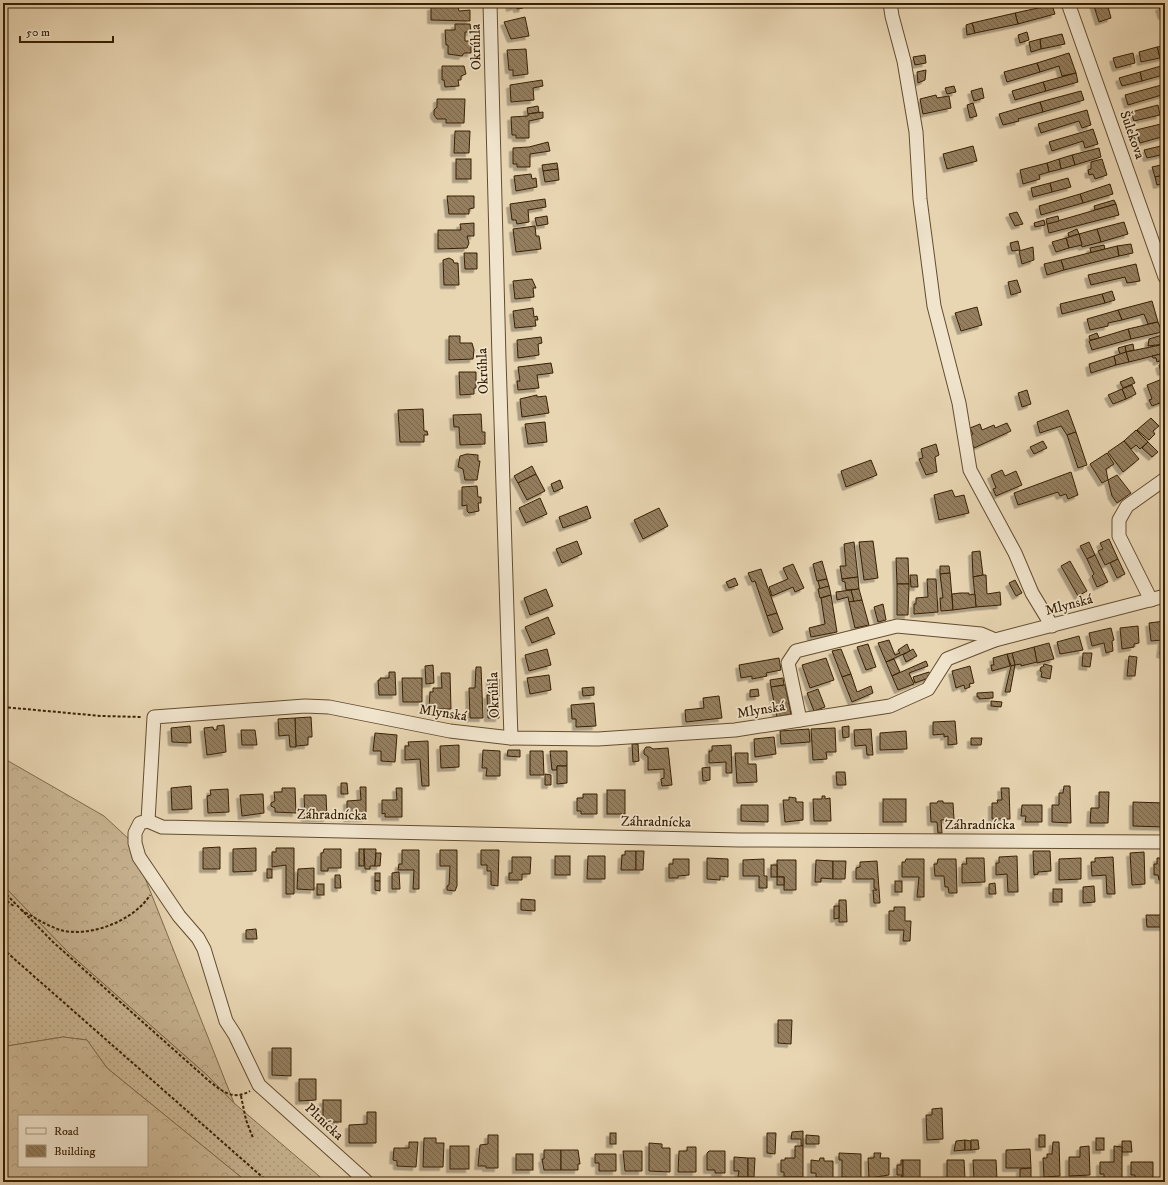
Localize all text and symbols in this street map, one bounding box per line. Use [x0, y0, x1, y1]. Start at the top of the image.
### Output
scale bar [20, 18, 113, 44]
street label: Okrúhla [467, 24, 485, 70]
text: 50 m [26, 25, 50, 40]
street label: Šulekova [1115, 109, 1149, 162]
street label: Okrúhla [473, 348, 493, 394]
street label: Mlynská [1043, 590, 1095, 620]
street label: Okrúhla [484, 672, 504, 718]
street label: Mlynská [736, 697, 786, 723]
street label: Mlynská [418, 700, 468, 726]
street label: Záhradnícka [297, 805, 367, 825]
street label: Záhradnícka [621, 812, 691, 832]
street label: Záhradnícka [945, 816, 1015, 834]
street label: Pltnícka [301, 1100, 347, 1144]
legend [18, 1115, 148, 1167]
text: Road [54, 1124, 79, 1139]
text: Building [54, 1144, 95, 1159]

